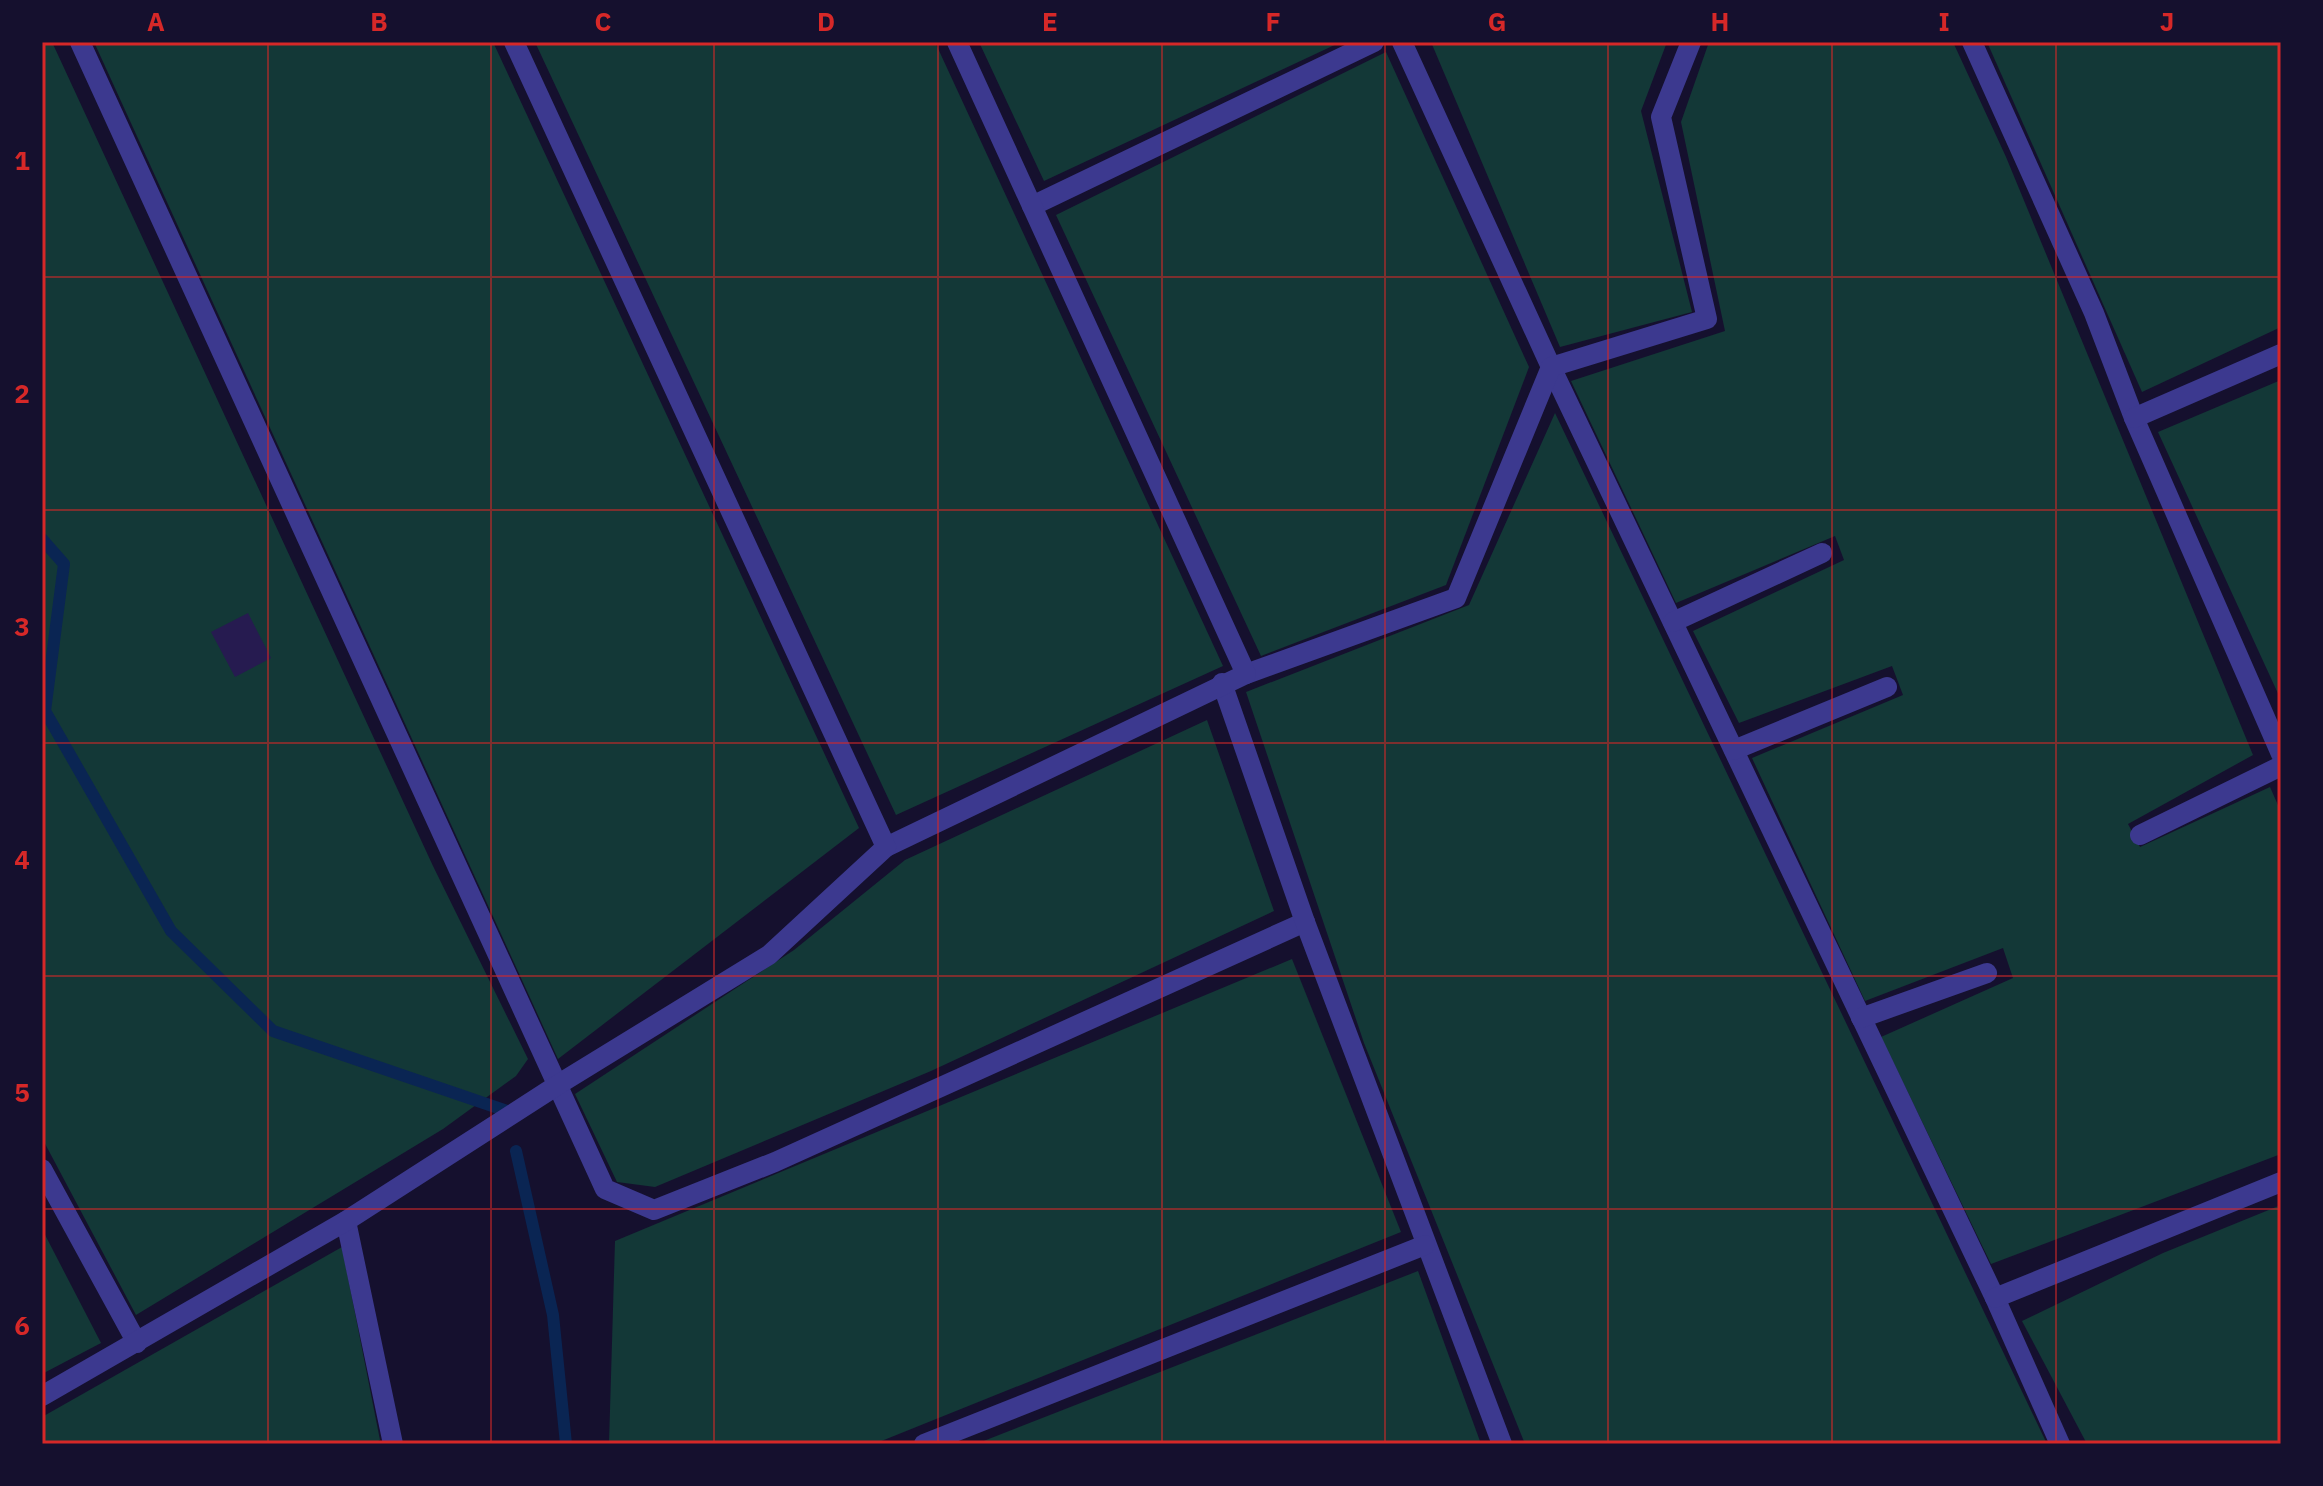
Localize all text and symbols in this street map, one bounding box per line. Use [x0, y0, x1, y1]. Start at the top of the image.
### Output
text: A [147, 4, 165, 38]
text: B [370, 4, 388, 38]
text: C [595, 4, 612, 38]
text: D [817, 4, 835, 38]
text: E [1042, 4, 1058, 38]
text: F [1265, 4, 1281, 38]
text: G [1488, 4, 1506, 38]
text: H [1711, 4, 1729, 38]
text: I [1938, 4, 1950, 38]
text: J [2160, 4, 2174, 38]
text: 1 [14, 143, 30, 177]
text: 2 [14, 376, 30, 410]
text: 3 [14, 609, 30, 643]
text: 4 [14, 842, 30, 876]
text: 5 [14, 1075, 30, 1109]
text: 6 [14, 1308, 30, 1342]

